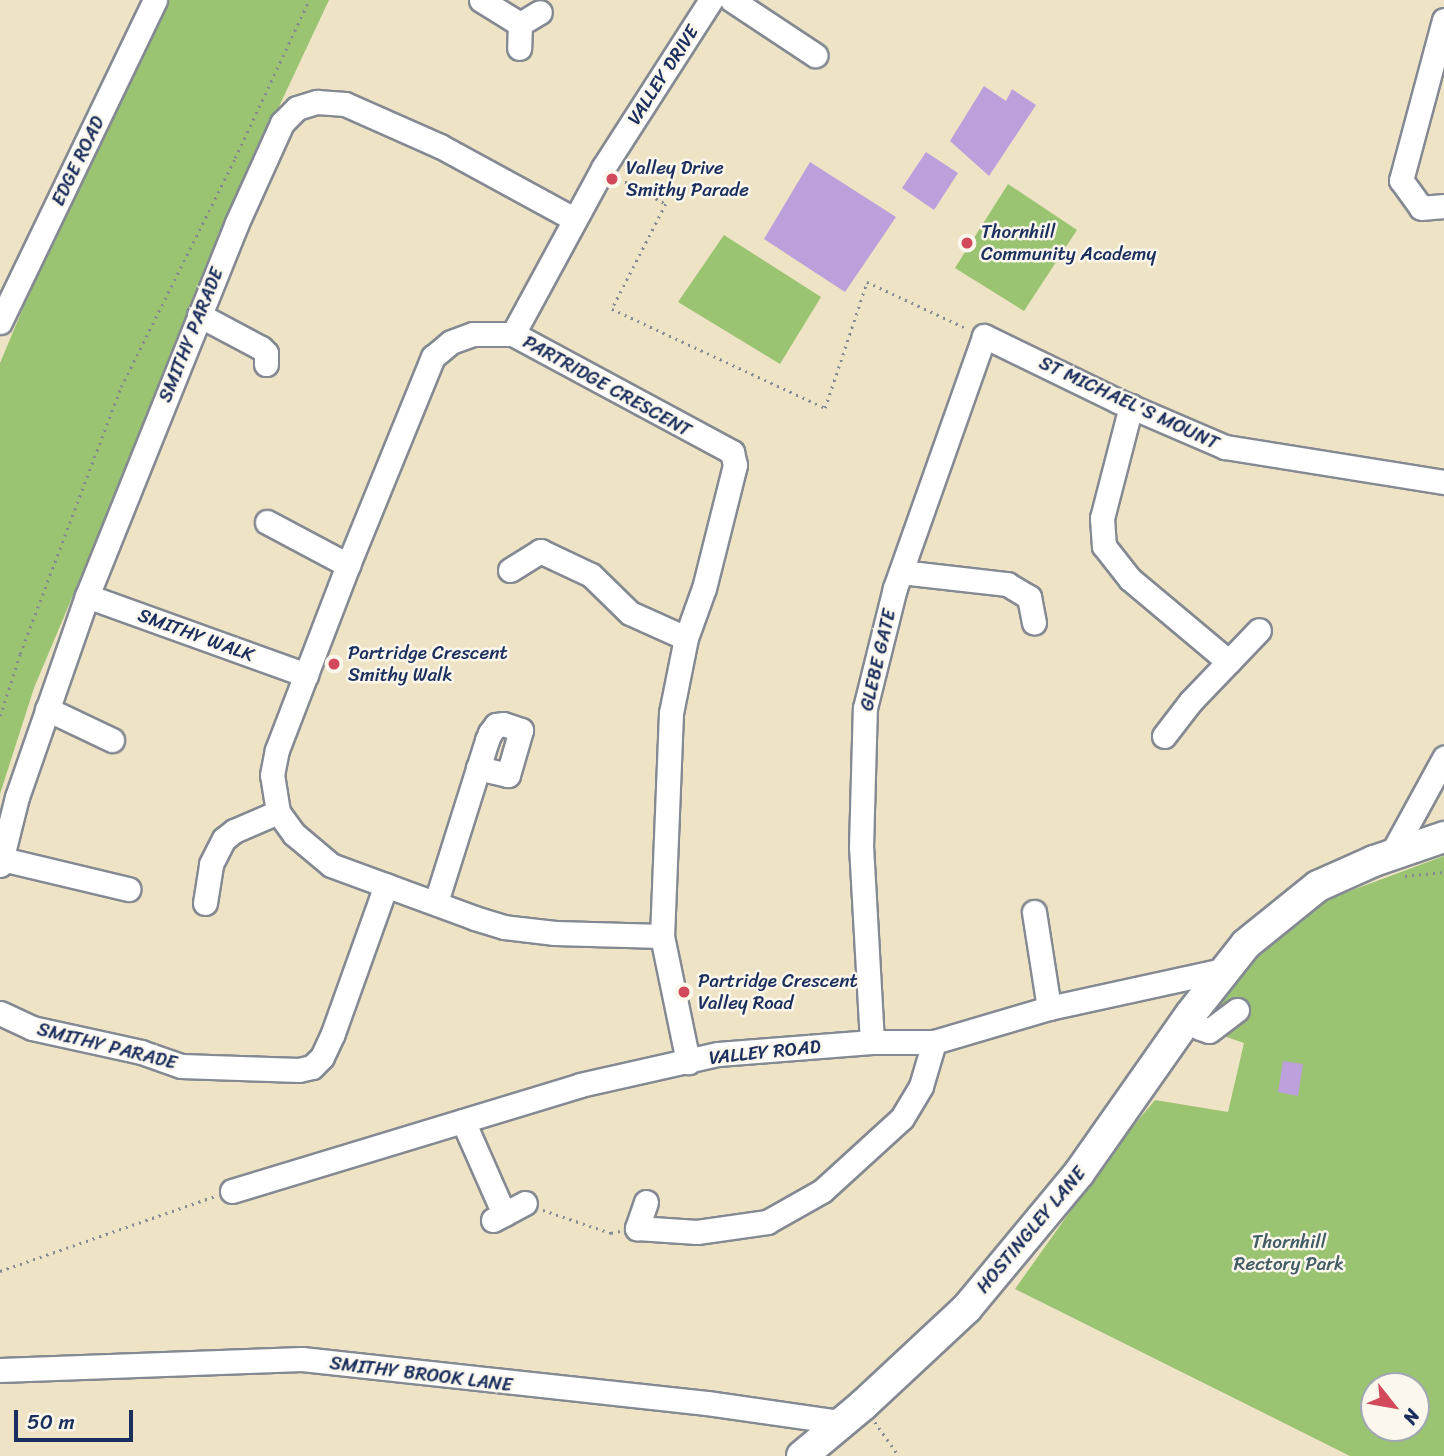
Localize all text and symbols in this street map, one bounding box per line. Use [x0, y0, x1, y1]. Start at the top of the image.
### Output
street label: VALLEY DRIVE [622, 20, 704, 130]
street label: EDGE ROAD [47, 113, 109, 209]
place label: Valley Drive Smithy Parade [626, 157, 748, 201]
marker: Valley Drive Smithy Parade [604, 171, 620, 187]
place label: Thornhill Community Academy [981, 221, 1156, 265]
marker: Thornhill Community Academy [959, 235, 975, 251]
street label: SMITHY PARADE [154, 265, 228, 405]
street label: PARTRIDGE CRESCENT [519, 330, 695, 442]
street label: ST MICHAEL'S MOUNT [1036, 352, 1222, 454]
street label: SMITHY WALK [136, 604, 256, 666]
street label: GLEBE GATE [855, 607, 901, 713]
place label: Partridge Crescent Smithy Walk [348, 642, 508, 686]
marker: Partridge Crescent Smithy Walk [326, 656, 342, 672]
place label: Partridge Crescent Valley Road [698, 970, 858, 1014]
marker: Partridge Crescent Valley Road [676, 984, 692, 1000]
street label: SMITHY PARADE [35, 1018, 179, 1074]
street label: VALLEY ROAD [708, 1035, 822, 1069]
street label: HOSTINGLEY LANE [972, 1162, 1090, 1298]
park label: Thornhill Rectory Park [1234, 1231, 1344, 1275]
street label: SMITHY BROOK LANE [328, 1351, 514, 1397]
north arrow [1360, 1372, 1430, 1442]
scale bar [18, 1396, 136, 1440]
text: 50 m [27, 1403, 75, 1441]
text: N [1394, 1403, 1429, 1431]

